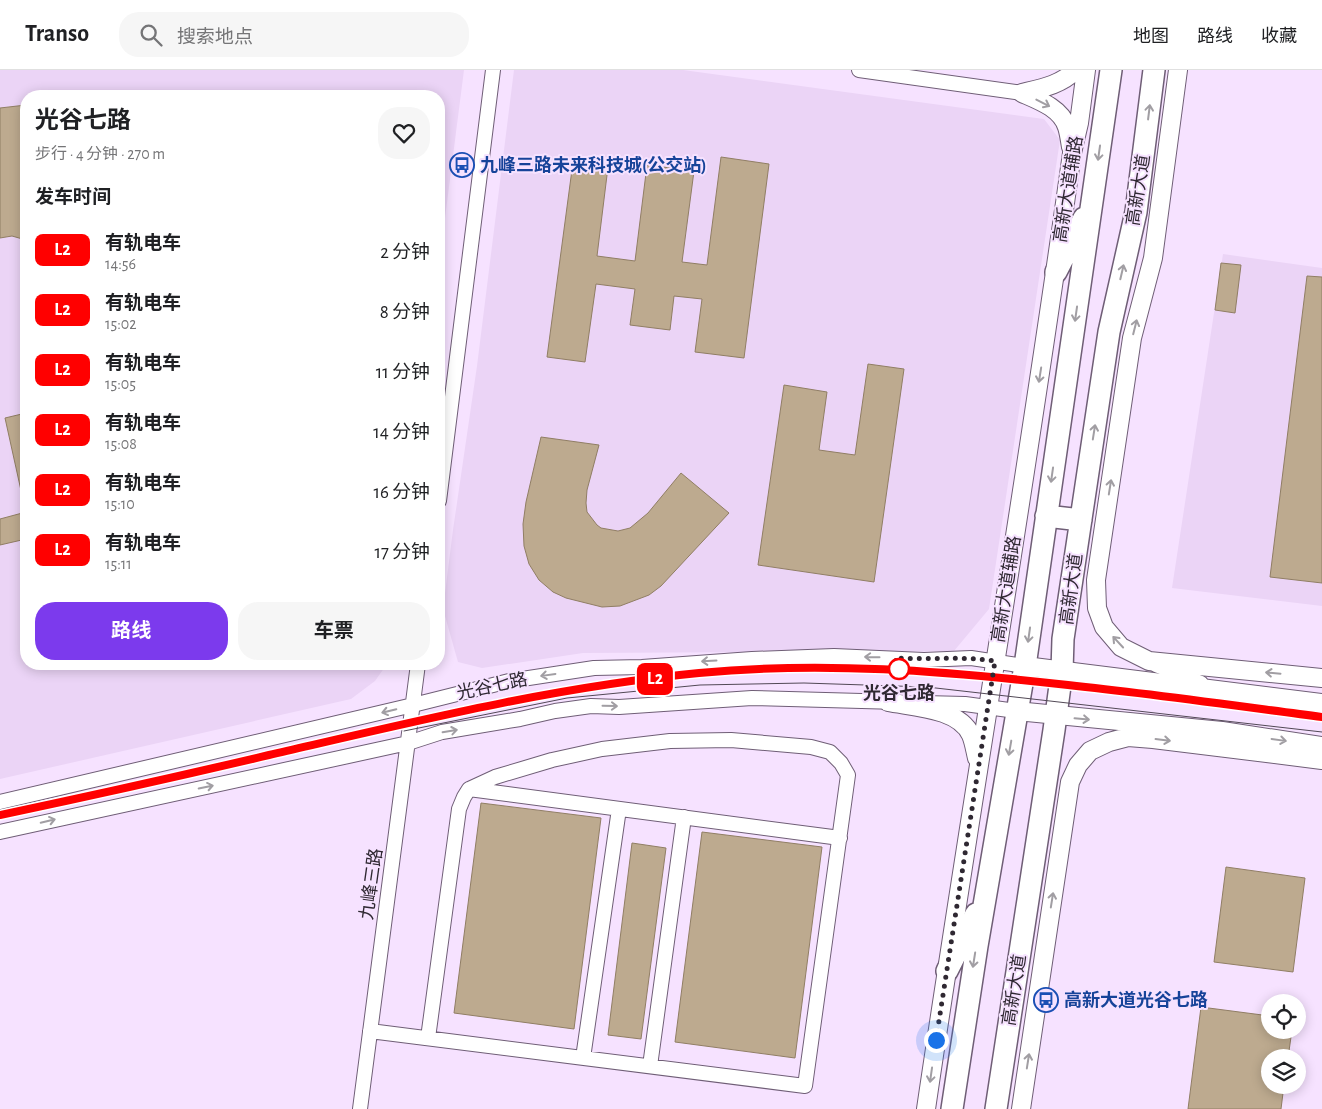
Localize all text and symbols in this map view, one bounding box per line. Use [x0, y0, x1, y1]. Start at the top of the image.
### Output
search box [119, 12, 469, 57]
icon: search [137, 21, 165, 49]
text: Transo [25, 22, 89, 46]
text: 搜索地点 [177, 28, 253, 47]
text: 地图 [1133, 28, 1169, 46]
text: 路线 [1197, 28, 1233, 46]
text: 收藏 [1261, 28, 1297, 46]
one-way arrow [1035, 98, 1050, 108]
one-way arrow [1144, 104, 1154, 120]
button: heart [378, 107, 430, 159]
text: 光谷七路 [35, 109, 131, 133]
street label: 高新大道辅路 [1050, 134, 1086, 244]
one-way arrow [1094, 145, 1104, 161]
text: 步行 · 4 分钟 · 270 m [35, 146, 165, 162]
bus stop icon: 九峰三路未来科技城(公交站) [449, 152, 475, 178]
street label: 高新大道 [1122, 153, 1154, 227]
place label: 九峰三路未来科技城(公交站) [480, 155, 707, 175]
text: 发车时间 [35, 188, 111, 207]
text: 有轨电车 [105, 234, 181, 253]
text: L2 [54, 241, 71, 259]
text: 2 分钟 [380, 243, 430, 262]
text: 14:56 [105, 256, 136, 272]
one-way arrow [1118, 264, 1128, 280]
text: 有轨电车 [105, 294, 181, 313]
text: L2 [54, 301, 71, 319]
text: 8 分钟 [380, 303, 430, 322]
one-way arrow [1070, 305, 1080, 321]
text: 15:02 [105, 316, 137, 332]
one-way arrow [1131, 319, 1141, 335]
text: 有轨电车 [105, 354, 181, 373]
text: L2 [54, 361, 71, 379]
text: 11 分钟 [376, 363, 430, 382]
one-way arrow [1035, 366, 1045, 382]
text: 15:05 [105, 376, 136, 392]
text: 有轨电车 [105, 414, 181, 433]
text: L2 [54, 421, 71, 439]
text: 14 分钟 [373, 423, 430, 442]
one-way arrow [1089, 424, 1099, 440]
text: 15:08 [105, 436, 137, 452]
one-way arrow [1047, 466, 1057, 482]
text: 有轨电车 [105, 474, 181, 493]
one-way arrow [1105, 479, 1115, 495]
text: L2 [54, 481, 71, 499]
text: 16 分钟 [373, 483, 430, 502]
text: 15:10 [105, 496, 135, 512]
text: 有轨电车 [105, 534, 181, 553]
street label: 高新大道辅路 [988, 534, 1024, 644]
text: L2 [54, 541, 71, 559]
text: 17 分钟 [374, 543, 430, 562]
street label: 高新大道 [1056, 552, 1086, 626]
text: 15:11 [105, 556, 132, 572]
button: 路线 [35, 602, 228, 660]
button: 车票 [238, 602, 430, 660]
one-way arrow [1024, 627, 1034, 643]
one-way arrow [1112, 636, 1124, 649]
one-way arrow [864, 653, 880, 662]
one-way arrow [702, 657, 718, 666]
marker: 光谷七路 [888, 658, 910, 680]
line badge: L2 [632, 663, 678, 695]
one-way arrow [1266, 668, 1282, 678]
street label: 光谷七路 [455, 669, 529, 703]
one-way arrow [540, 670, 556, 680]
text: L2 [647, 670, 663, 688]
place label: 光谷七路 [863, 683, 935, 703]
one-way arrow [602, 702, 618, 711]
one-way arrow [382, 707, 398, 716]
one-way arrow [1074, 714, 1090, 724]
one-way arrow [441, 725, 457, 735]
one-way arrow [1155, 735, 1171, 745]
one-way arrow [1270, 735, 1286, 745]
one-way arrow [1005, 740, 1015, 756]
one-way arrow [198, 781, 214, 791]
one-way arrow [39, 816, 55, 825]
street label: 九峰三路 [356, 847, 386, 921]
one-way arrow [1048, 893, 1058, 909]
one-way arrow [969, 952, 979, 968]
street label: 高新大道 [998, 953, 1030, 1027]
bus stop icon: 高新大道光谷七路 [1033, 987, 1059, 1013]
place label: 高新大道光谷七路 [1064, 990, 1208, 1010]
map controls [1261, 994, 1306, 1094]
button: locate [1261, 994, 1306, 1039]
your location [924, 1028, 949, 1053]
button: layers [1261, 1049, 1306, 1094]
one-way arrow [1023, 1053, 1033, 1069]
one-way arrow [926, 1067, 936, 1083]

